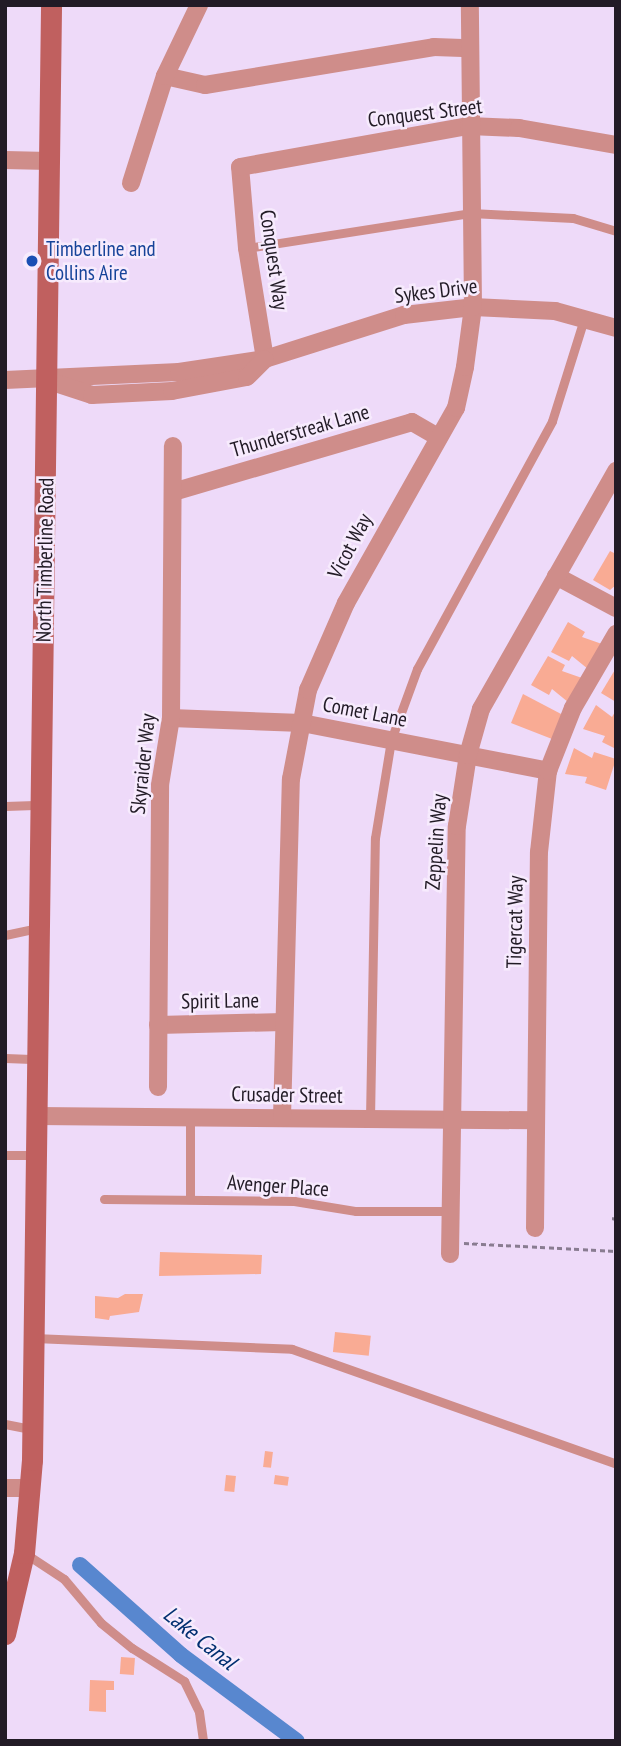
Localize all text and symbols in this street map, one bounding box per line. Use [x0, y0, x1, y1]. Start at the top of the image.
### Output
street label: Conquest Street [366, 93, 484, 133]
street label: Conquest Way [254, 208, 294, 312]
place label: Timberline and Collins Aire [46, 236, 156, 286]
marker: Timberline and Collins Aire [24, 253, 40, 269]
street label: Sykes Drive [393, 273, 479, 309]
street label: Thunderstreak Lane [228, 399, 372, 463]
street label: North Timberline Road [31, 477, 59, 643]
street label: Vicot Way [322, 509, 378, 583]
street label: Comet Lane [321, 691, 409, 733]
street label: Skyraider Way [125, 712, 161, 816]
street label: Zeppelin Way [420, 793, 452, 891]
street label: Tigercat Way [502, 875, 528, 969]
street label: Spirit Lane [181, 988, 259, 1014]
street label: Crusader Street [231, 1081, 343, 1109]
street label: Avenger Place [226, 1170, 330, 1202]
water label: Lake Canal [158, 1600, 242, 1676]

